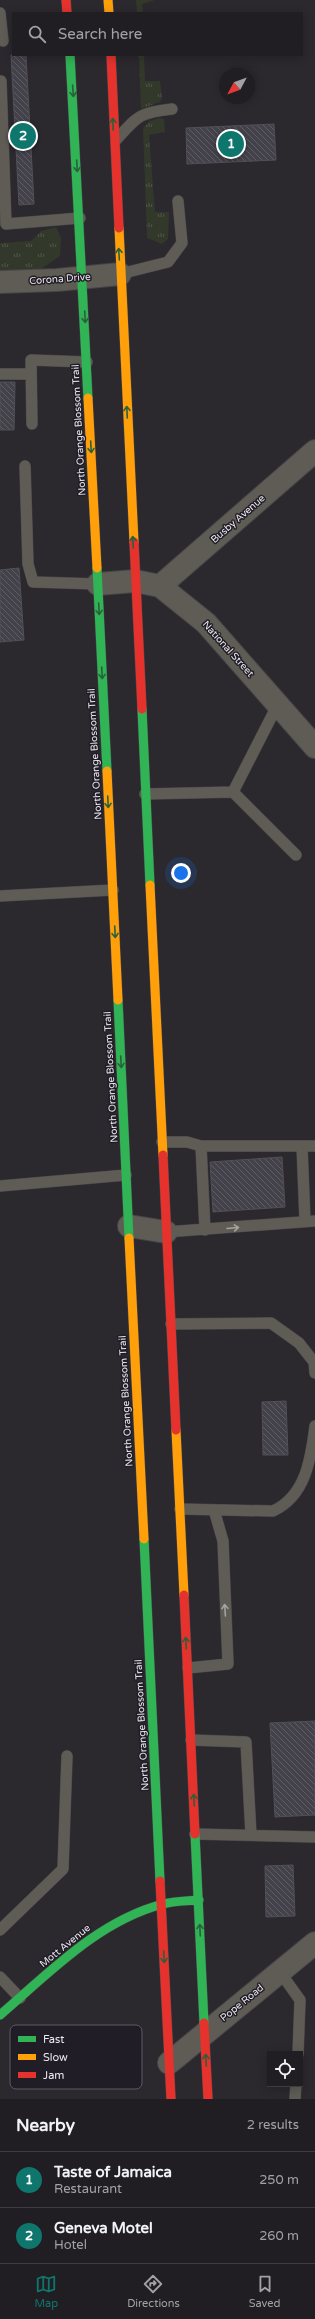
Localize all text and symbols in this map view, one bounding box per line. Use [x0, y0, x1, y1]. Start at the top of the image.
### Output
search box [12, 12, 303, 56]
icon: search [26, 23, 48, 45]
text: Search here [58, 25, 142, 43]
north arrow [219, 68, 255, 104]
one-way arrow [69, 84, 76, 97]
one-way arrow [109, 118, 117, 131]
pin: 2 [10, 121, 36, 151]
pin: 1 [218, 129, 244, 159]
one-way arrow [73, 159, 81, 172]
one-way arrow [115, 248, 123, 261]
street label: Corona Drive [29, 271, 91, 287]
one-way arrow [81, 310, 88, 323]
street label: North Orange Blossom Trail [70, 364, 88, 496]
one-way arrow [123, 406, 130, 419]
one-way arrow [87, 440, 94, 453]
street label: Busby Avenue [208, 492, 268, 546]
one-way arrow [129, 536, 136, 549]
one-way arrow [95, 602, 103, 615]
street label: National Street [200, 618, 256, 680]
one-way arrow [98, 666, 106, 679]
street label: North Orange Blossom Trail [86, 688, 104, 820]
one-way arrow [105, 795, 112, 808]
your location [171, 863, 191, 883]
one-way arrow [111, 925, 118, 938]
street label: North Orange Blossom Trail [102, 1011, 120, 1143]
one-way arrow [117, 1055, 125, 1068]
one-way arrow [226, 1224, 239, 1231]
street label: North Orange Blossom Trail [117, 1335, 135, 1467]
one-way arrow [221, 1604, 229, 1617]
one-way arrow [183, 1636, 190, 1649]
street label: North Orange Blossom Trail [133, 1659, 151, 1791]
one-way arrow [190, 1794, 197, 1807]
street label: Mott Avenue [37, 1922, 93, 1970]
one-way arrow [196, 1924, 204, 1937]
one-way arrow [160, 1950, 167, 1963]
street label: Pope Road [218, 1982, 266, 2024]
legend [10, 2025, 142, 2089]
text: Fast [43, 2033, 64, 2046]
text: Slow [43, 2051, 68, 2064]
map controls [267, 2051, 303, 2087]
button: locate [267, 2051, 303, 2087]
one-way arrow [202, 2054, 210, 2067]
text: Jam [43, 2069, 64, 2082]
text: Nearby [16, 2115, 75, 2136]
text: 2 results [247, 2117, 299, 2133]
text: Taste of Jamaica [54, 2163, 172, 2181]
text: 1 [25, 2172, 33, 2188]
text: 250 m [259, 2172, 299, 2188]
text: Restaurant [54, 2181, 122, 2197]
text: Geneva Motel [54, 2219, 153, 2237]
text: 2 [25, 2228, 33, 2244]
text: 260 m [259, 2228, 299, 2244]
text: Hotel [54, 2237, 87, 2253]
tab: Map [34, 2273, 58, 2310]
tab: Directions [127, 2273, 180, 2310]
tab: Saved [249, 2273, 281, 2310]

